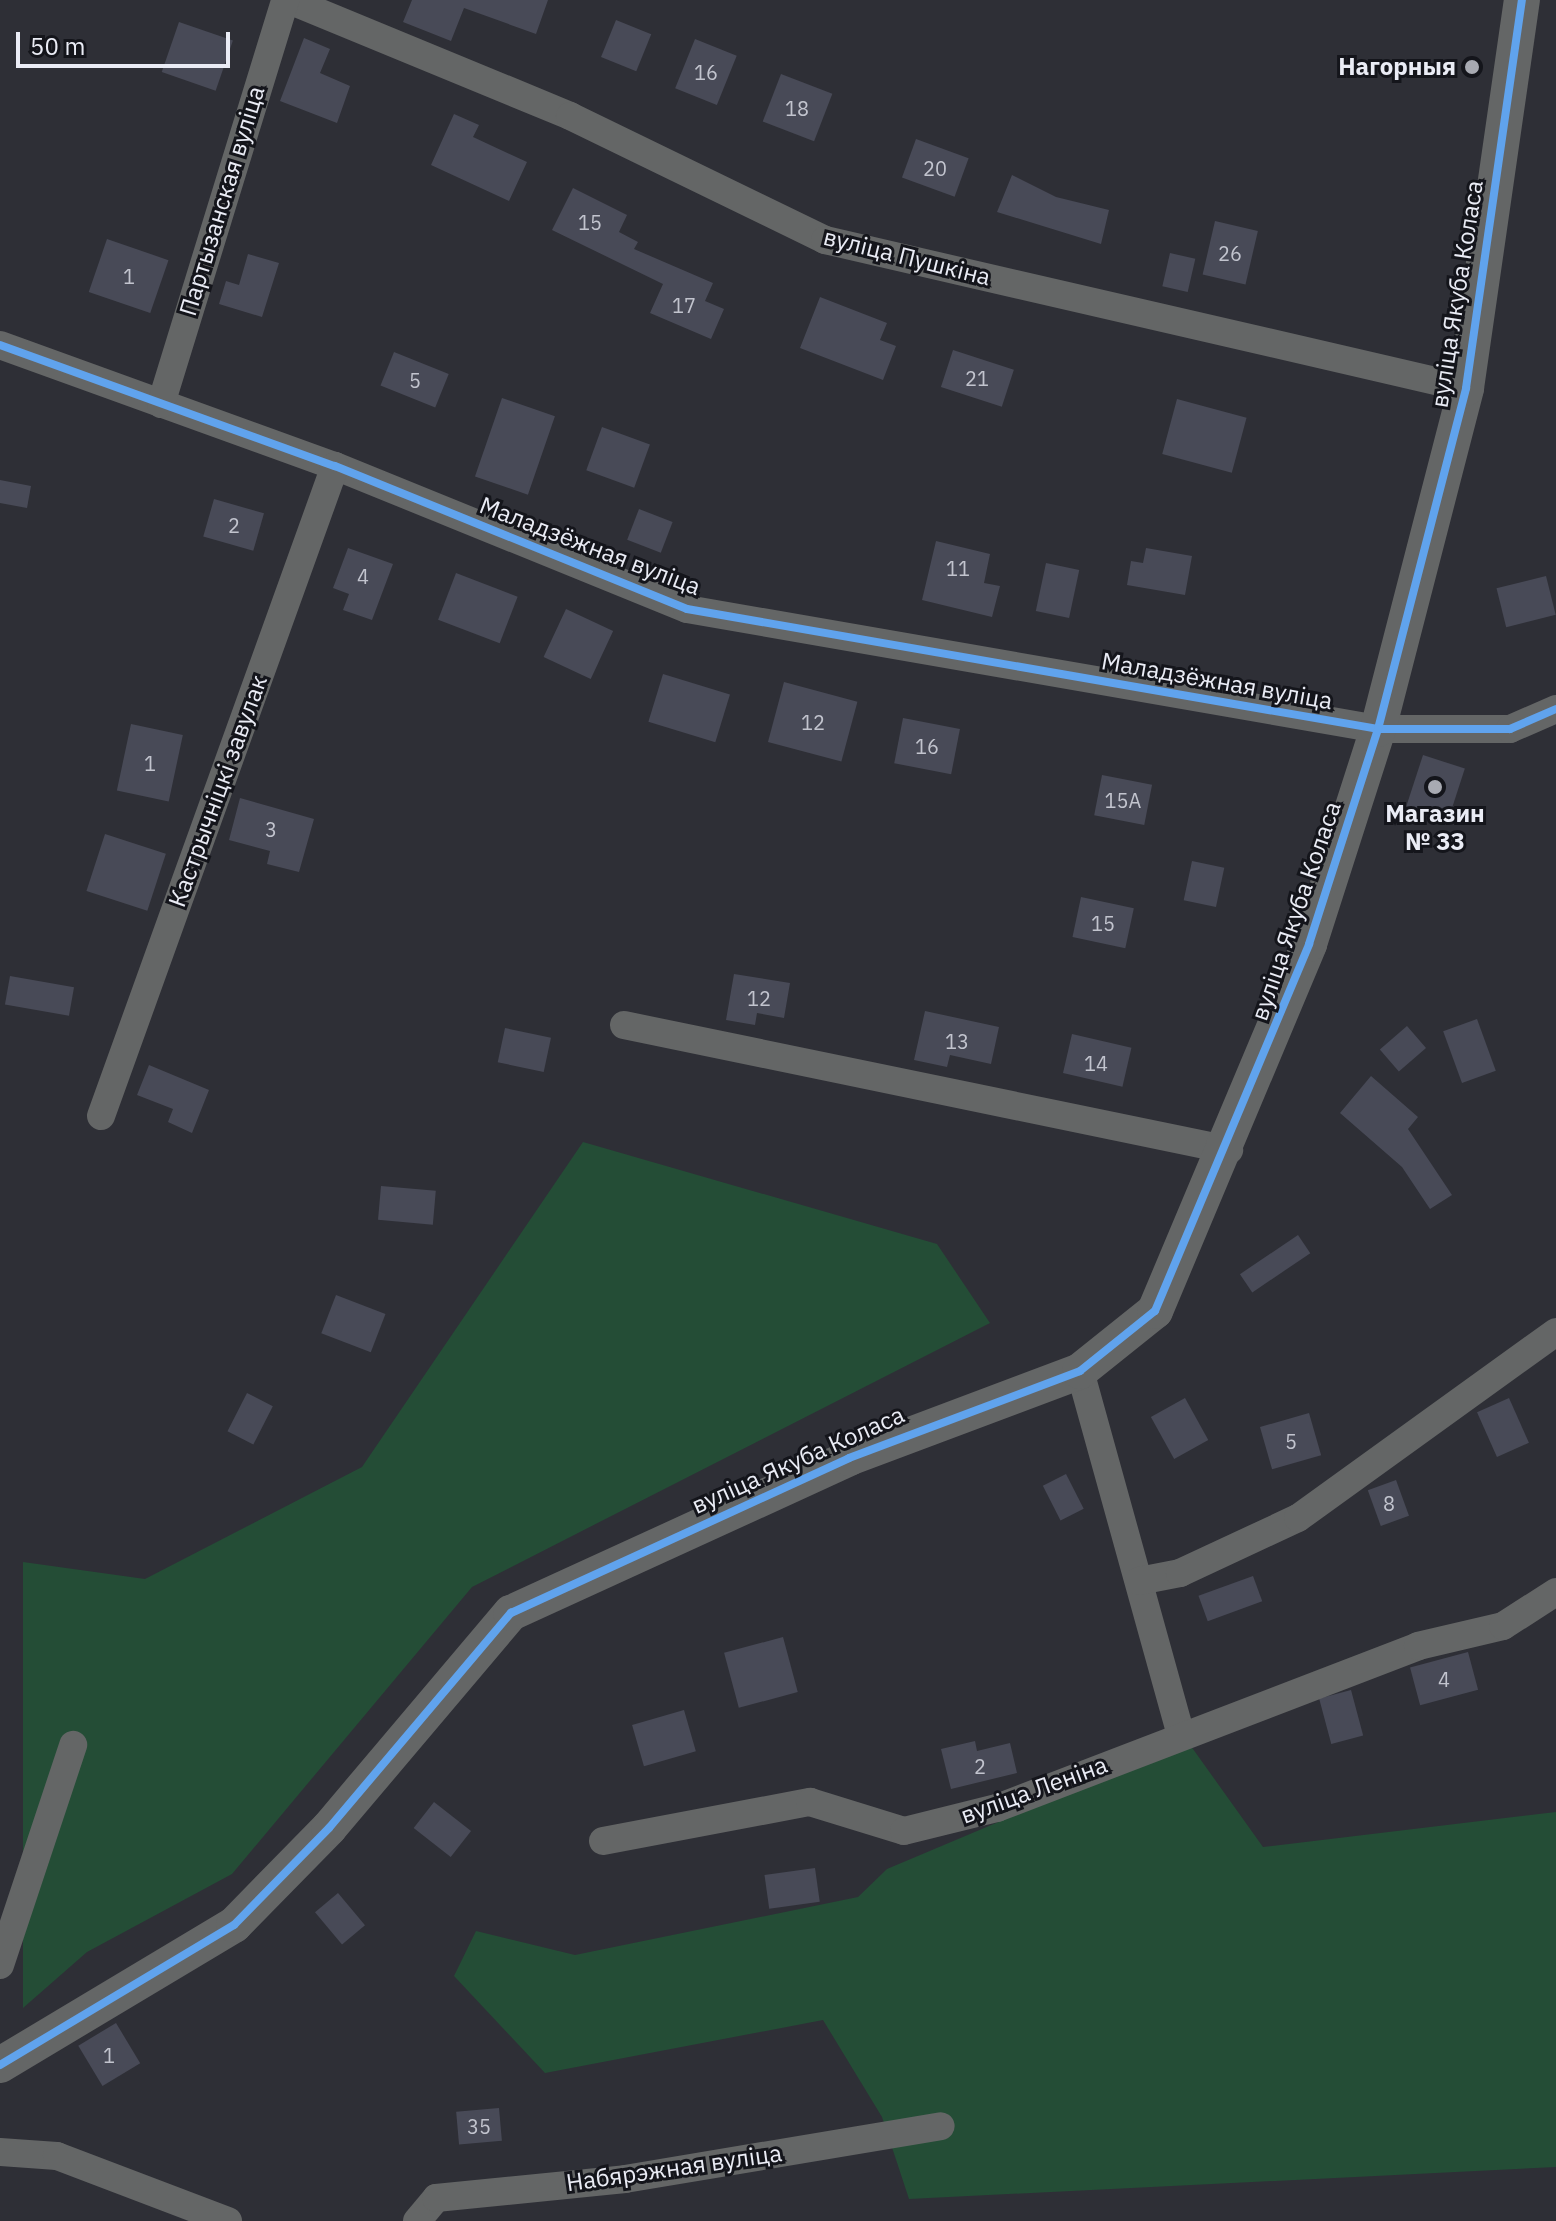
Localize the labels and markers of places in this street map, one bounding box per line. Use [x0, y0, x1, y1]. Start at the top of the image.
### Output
place label: Нагорныя [1338, 53, 1456, 81]
marker: Нагорныя [1463, 58, 1481, 76]
marker: Магазин № 33 [1426, 778, 1444, 796]
place label: Магазин № 33 [1385, 800, 1485, 856]

